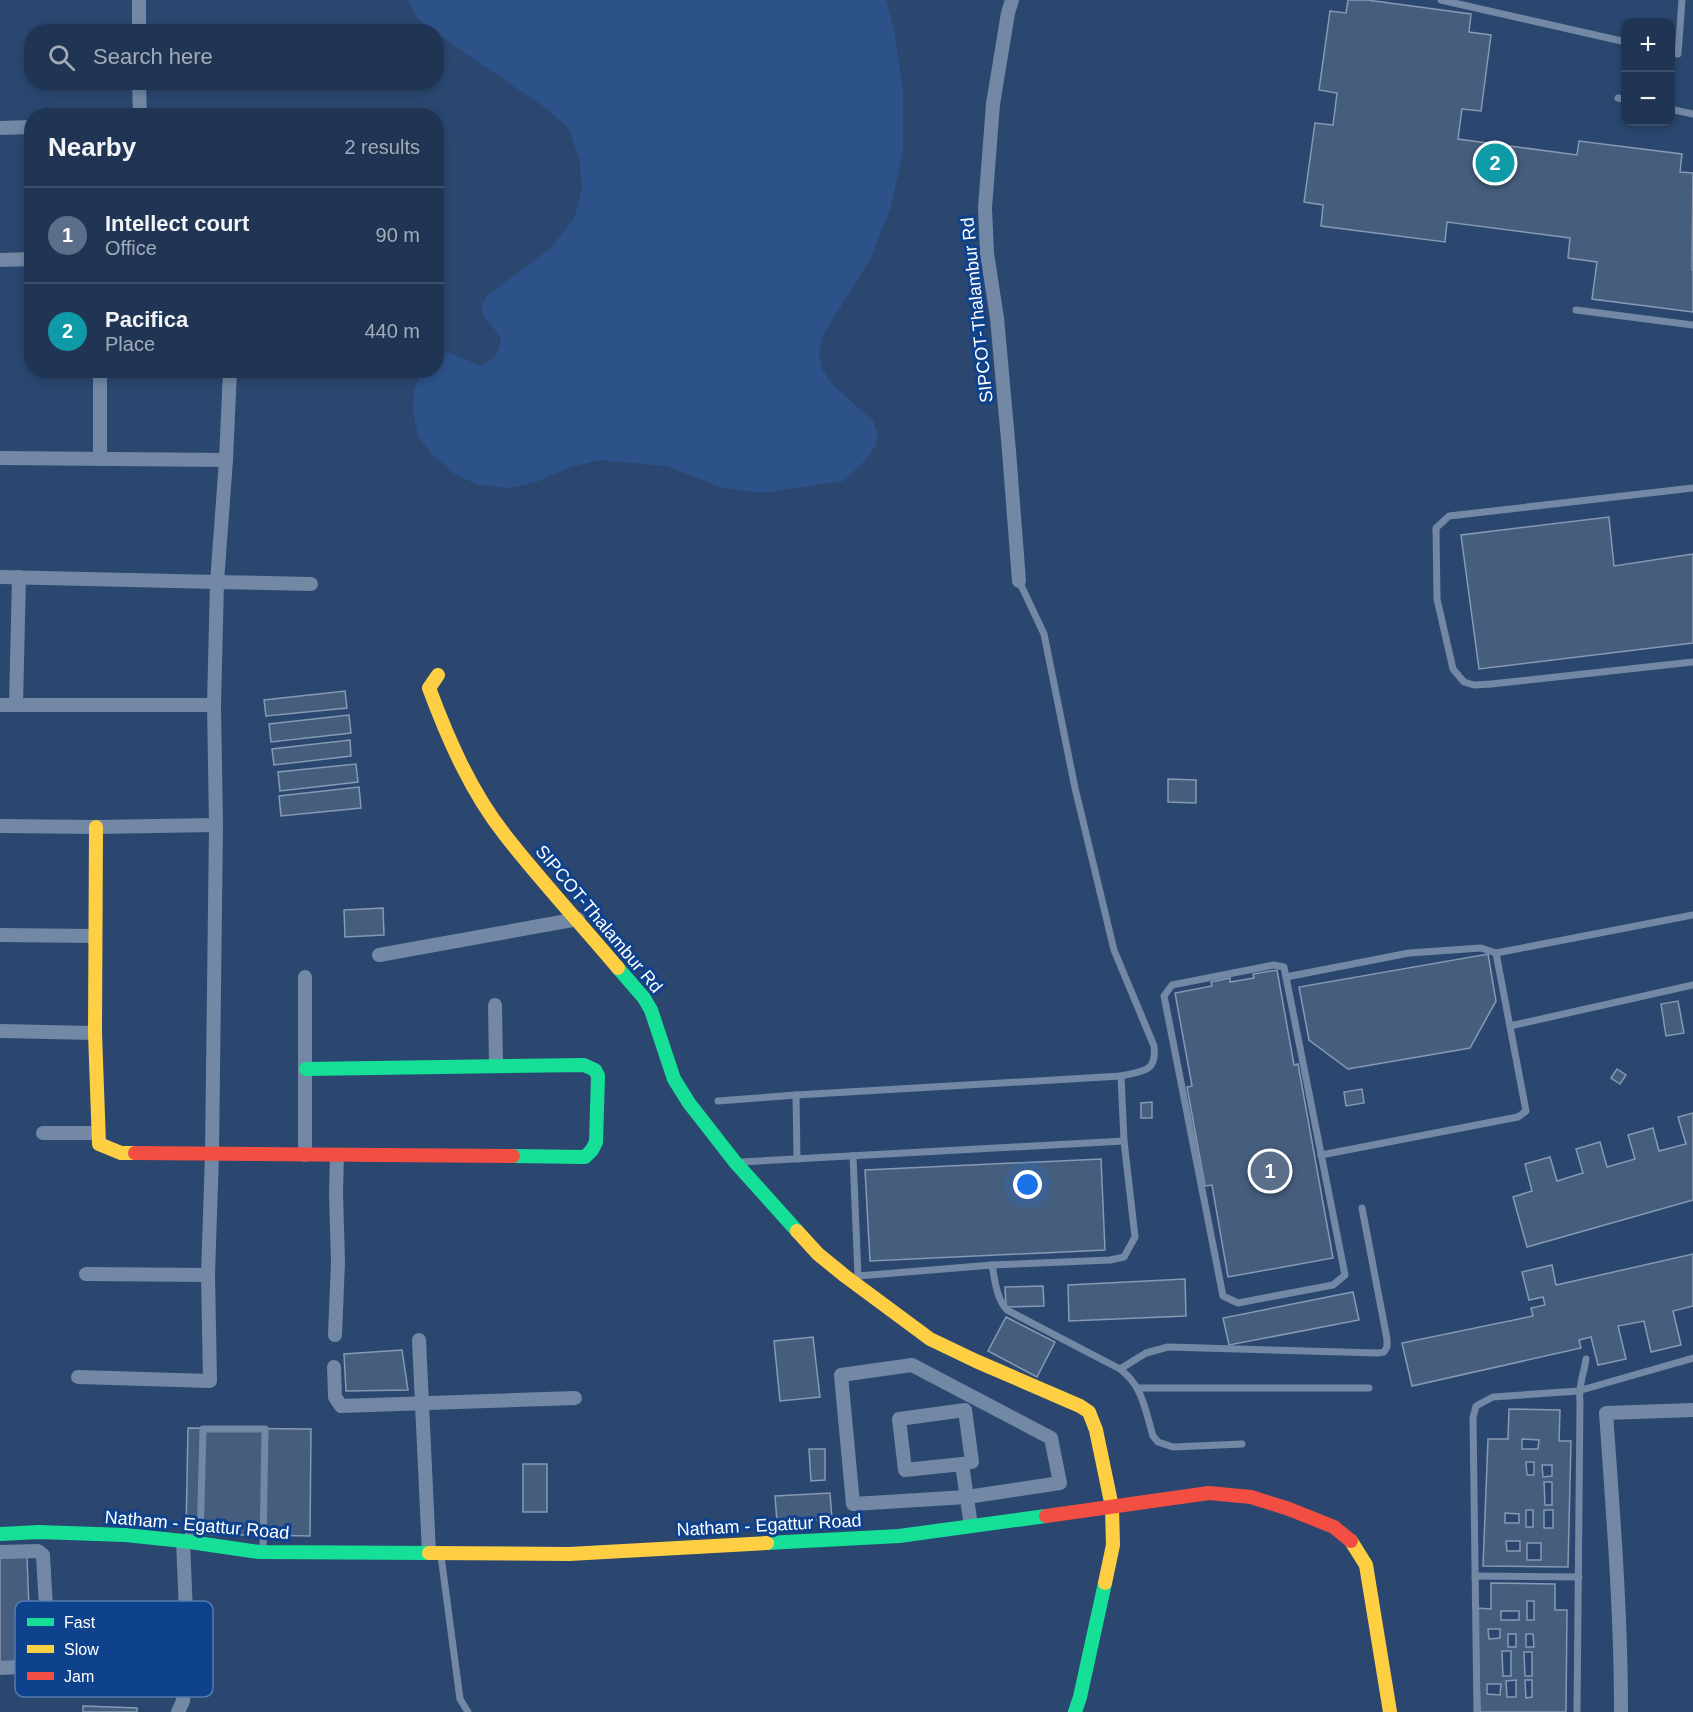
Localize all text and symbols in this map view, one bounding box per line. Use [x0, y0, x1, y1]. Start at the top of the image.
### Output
map controls [1621, 18, 1675, 126]
button: + [1621, 18, 1675, 72]
search box [24, 24, 444, 90]
icon: search [45, 41, 78, 74]
text: Search here [93, 44, 213, 69]
button: − [1621, 72, 1675, 126]
text: Nearby [48, 132, 136, 162]
text: 2 results [344, 136, 420, 158]
pin: 2 [1476, 140, 1514, 186]
text: Intellect court [105, 211, 249, 236]
street label: SIPCOT-Thalambur Rd [957, 216, 997, 404]
text: 1 [62, 224, 73, 246]
text: 90 m [376, 224, 420, 246]
text: Office [105, 237, 157, 259]
text: Pacifica [105, 307, 188, 332]
text: 2 [62, 320, 73, 342]
text: 440 m [364, 320, 420, 342]
text: Place [105, 333, 155, 355]
street label: SIPCOT-Thalambur Rd [532, 841, 666, 997]
pin: 1 [1250, 1148, 1290, 1194]
your location [1013, 1170, 1042, 1199]
street label: Natham - Egattur Road [104, 1507, 290, 1543]
street label: Natham - Egattur Road [676, 1510, 862, 1540]
legend [15, 1601, 213, 1697]
text: Fast [64, 1614, 96, 1631]
text: Slow [64, 1641, 99, 1658]
text: Jam [64, 1668, 94, 1685]

